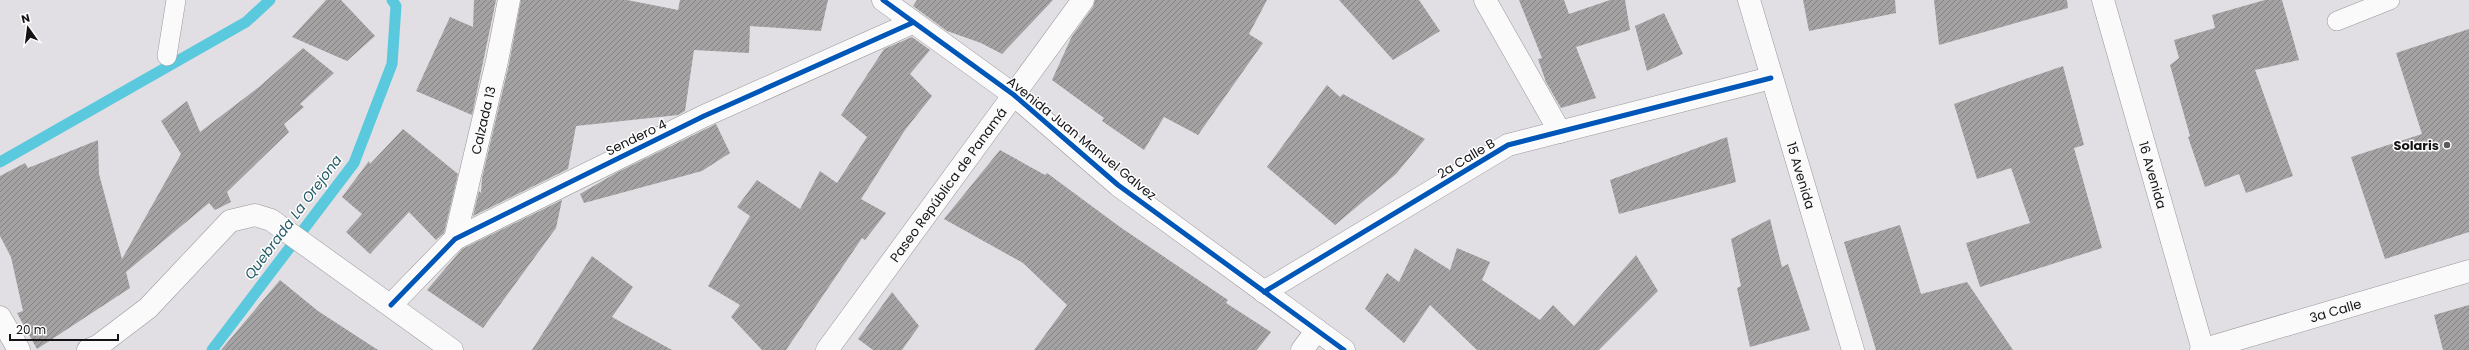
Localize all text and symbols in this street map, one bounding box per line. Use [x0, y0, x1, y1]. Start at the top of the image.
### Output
north arrow [8, 8, 48, 48]
text: N [20, 10, 32, 27]
street label: Avenida Juan Manuel Galvez [1003, 72, 1160, 205]
street label: Calzada 13 [466, 84, 501, 156]
street label: Paseo República de Panamá [885, 104, 1011, 266]
street label: Sendero 4 [603, 115, 670, 160]
street label: 2a Calle B [1434, 134, 1499, 183]
place label: Solaris [2393, 136, 2439, 155]
street label: 16 Avenida [2134, 139, 2171, 211]
street label: 15 Avenida [1782, 140, 1820, 211]
marker: Solaris [2442, 140, 2452, 150]
water label: Quebrada La Orejona [239, 150, 347, 283]
street label: 3a Calle [2307, 294, 2364, 328]
scale bar [10, 316, 118, 342]
text: 20 m [16, 321, 46, 338]

